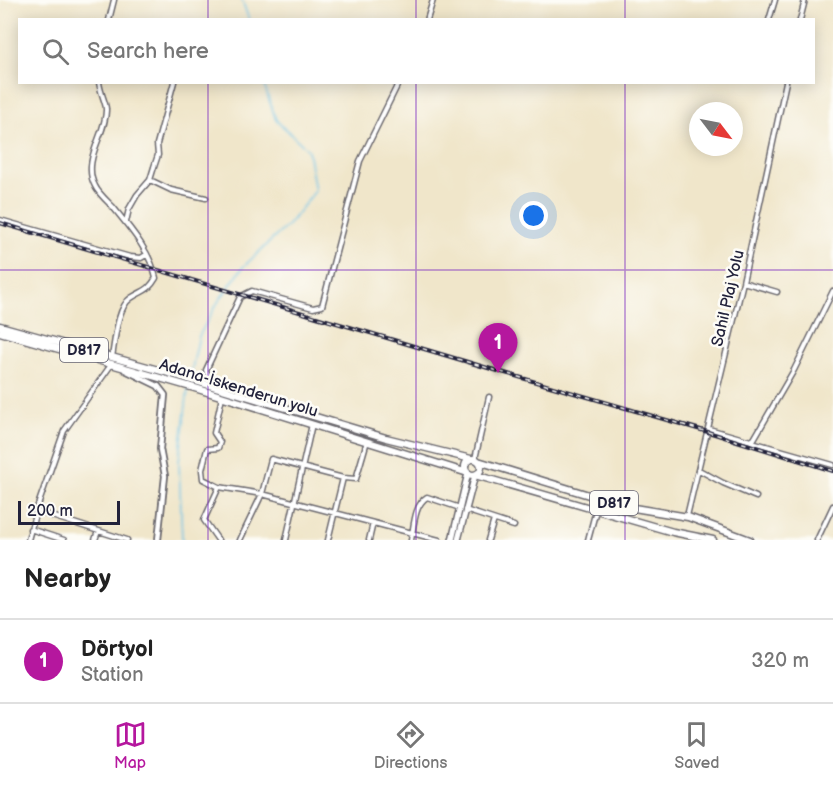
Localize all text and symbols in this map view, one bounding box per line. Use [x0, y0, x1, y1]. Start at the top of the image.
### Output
search box [18, 18, 815, 84]
icon: search [39, 35, 72, 68]
text: Search here [87, 38, 209, 65]
north arrow [689, 102, 743, 156]
your location [519, 201, 548, 230]
street label: Sahil Plaj Yolu [708, 248, 749, 348]
pin: 1 [478, 324, 518, 373]
road number: D817 [60, 338, 108, 362]
street label: Adana-İskenderun yolu [157, 353, 321, 422]
road number: D817 [590, 491, 638, 515]
scale bar [18, 498, 120, 526]
text: 200 m [27, 502, 73, 521]
text: Nearby [24, 564, 111, 595]
text: Dörtyol [81, 636, 153, 663]
text: 1 [39, 649, 48, 673]
text: 320 m [751, 649, 809, 673]
text: Station [81, 663, 143, 687]
tab: Map [114, 718, 147, 773]
tab: Directions [374, 718, 447, 773]
tab: Saved [674, 718, 719, 773]

